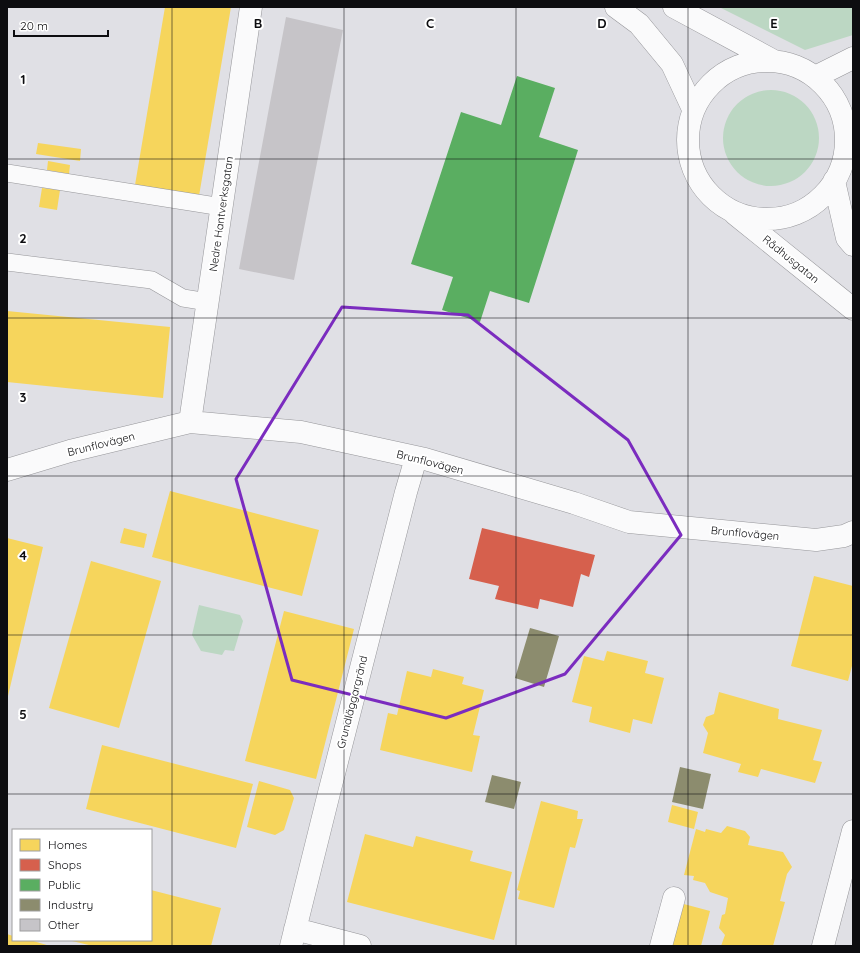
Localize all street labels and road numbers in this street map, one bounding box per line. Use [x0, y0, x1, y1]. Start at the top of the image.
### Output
street label: Nedre Hantverksgatan [206, 155, 236, 273]
street label: Rådhusgatan [760, 232, 822, 286]
street label: Brunflovägen [66, 429, 136, 459]
street label: Brunflovägen [395, 447, 465, 477]
street label: Brunflovägen [710, 523, 780, 543]
street label: Grundläggargränd [334, 654, 370, 750]

